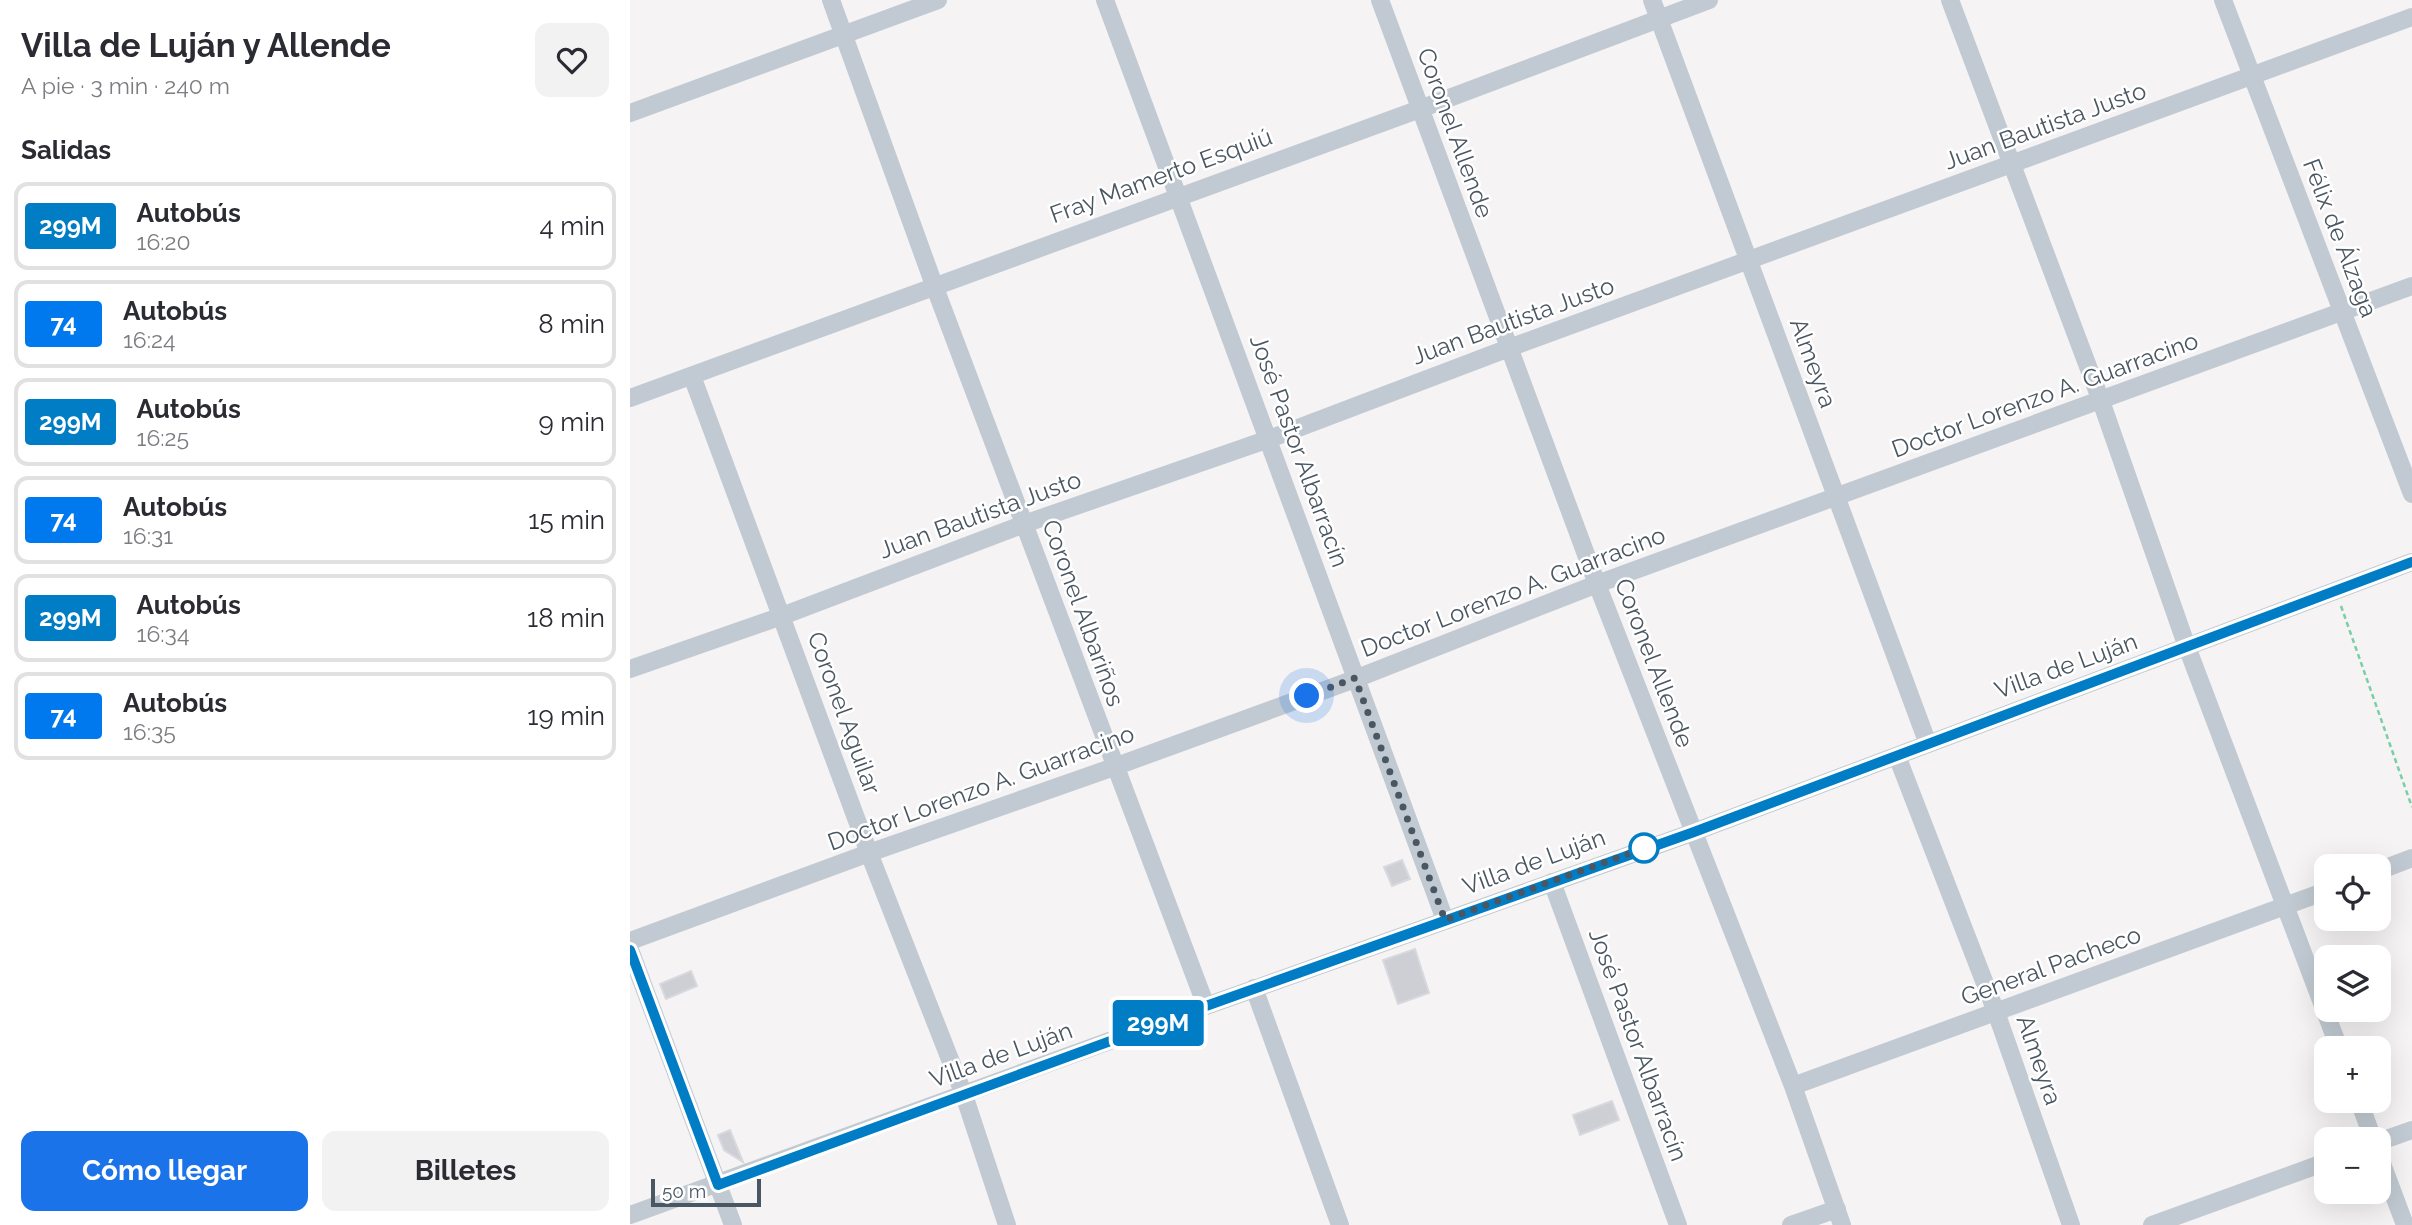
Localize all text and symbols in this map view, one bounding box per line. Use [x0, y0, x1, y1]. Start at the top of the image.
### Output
button: heart [535, 23, 609, 97]
text: Villa de Luján y Allende [21, 26, 391, 65]
street label: Coronel Allende [1411, 44, 1500, 222]
text: A pie · 3 min · 240 m [21, 72, 230, 99]
street label: Juan Bautista Justo [1940, 75, 2150, 176]
street label: Fray Mamerto Esquiú [1046, 122, 1276, 229]
text: Salidas [21, 135, 111, 165]
street label: Félix de Álzaga [2297, 154, 2384, 321]
text: Autobús [137, 198, 241, 228]
text: 299M [39, 211, 102, 240]
text: 4 min [539, 211, 605, 241]
text: 16:20 [137, 228, 191, 255]
street label: Juan Bautista Justo [1408, 270, 1618, 371]
text: Autobús [123, 296, 227, 326]
text: 74 [50, 309, 77, 338]
text: 8 min [538, 309, 605, 339]
street label: Almeyra [1784, 314, 1843, 411]
street label: Doctor Lorenzo A. Guarracino [1888, 325, 2202, 464]
text: 16:24 [123, 326, 176, 353]
street label: José Pastor Albarracín [1244, 331, 1355, 571]
text: Autobús [137, 394, 241, 424]
text: 299M [39, 407, 102, 436]
text: 9 min [538, 407, 605, 437]
text: 16:25 [137, 424, 189, 451]
street label: Juan Bautista Justo [875, 464, 1085, 565]
text: Autobús [123, 492, 227, 522]
text: 74 [50, 505, 77, 534]
text: 15 min [528, 505, 605, 535]
street label: Coronel Albariños [1036, 516, 1131, 710]
street label: Doctor Lorenzo A. Guarracino [1356, 520, 1669, 663]
text: 16:31 [123, 522, 173, 549]
street label: Coronel Allende [1609, 574, 1700, 751]
text: Autobús [137, 590, 241, 620]
text: 299M [39, 603, 102, 632]
text: 18 min [527, 603, 605, 633]
text: 16:34 [137, 620, 189, 647]
street label: Villa de Luján [1991, 626, 2141, 705]
street label: Coronel Aguilar [802, 628, 887, 798]
your location [1289, 678, 1324, 713]
text: Autobús [123, 688, 227, 718]
text: 74 [50, 701, 77, 730]
text: 19 min [527, 701, 605, 731]
text: 16:35 [123, 718, 176, 745]
street label: Doctor Lorenzo A. Guarracino [824, 718, 1138, 857]
street label: Villa de Luján [1459, 822, 1609, 901]
unlabelled marker [1629, 833, 1659, 863]
map controls [2314, 854, 2391, 1204]
button: locate [2314, 854, 2391, 931]
street label: General Pacheco [1957, 920, 2145, 1012]
street label: José Pastor Albarracín [1583, 925, 1694, 1165]
button: layers [2314, 945, 2391, 1022]
line badge: 299M [1109, 1000, 1207, 1046]
text: 299M [1127, 1008, 1189, 1037]
street label: Almeyra [2011, 1011, 2068, 1109]
street label: Villa de Luján [926, 1015, 1076, 1094]
button: + [2314, 1036, 2391, 1113]
button: − [2314, 1127, 2391, 1204]
button: Cómo llegar [21, 1131, 308, 1211]
button: Billetes [322, 1131, 609, 1211]
scale bar [651, 1176, 761, 1208]
text: 50 m [662, 1180, 706, 1202]

